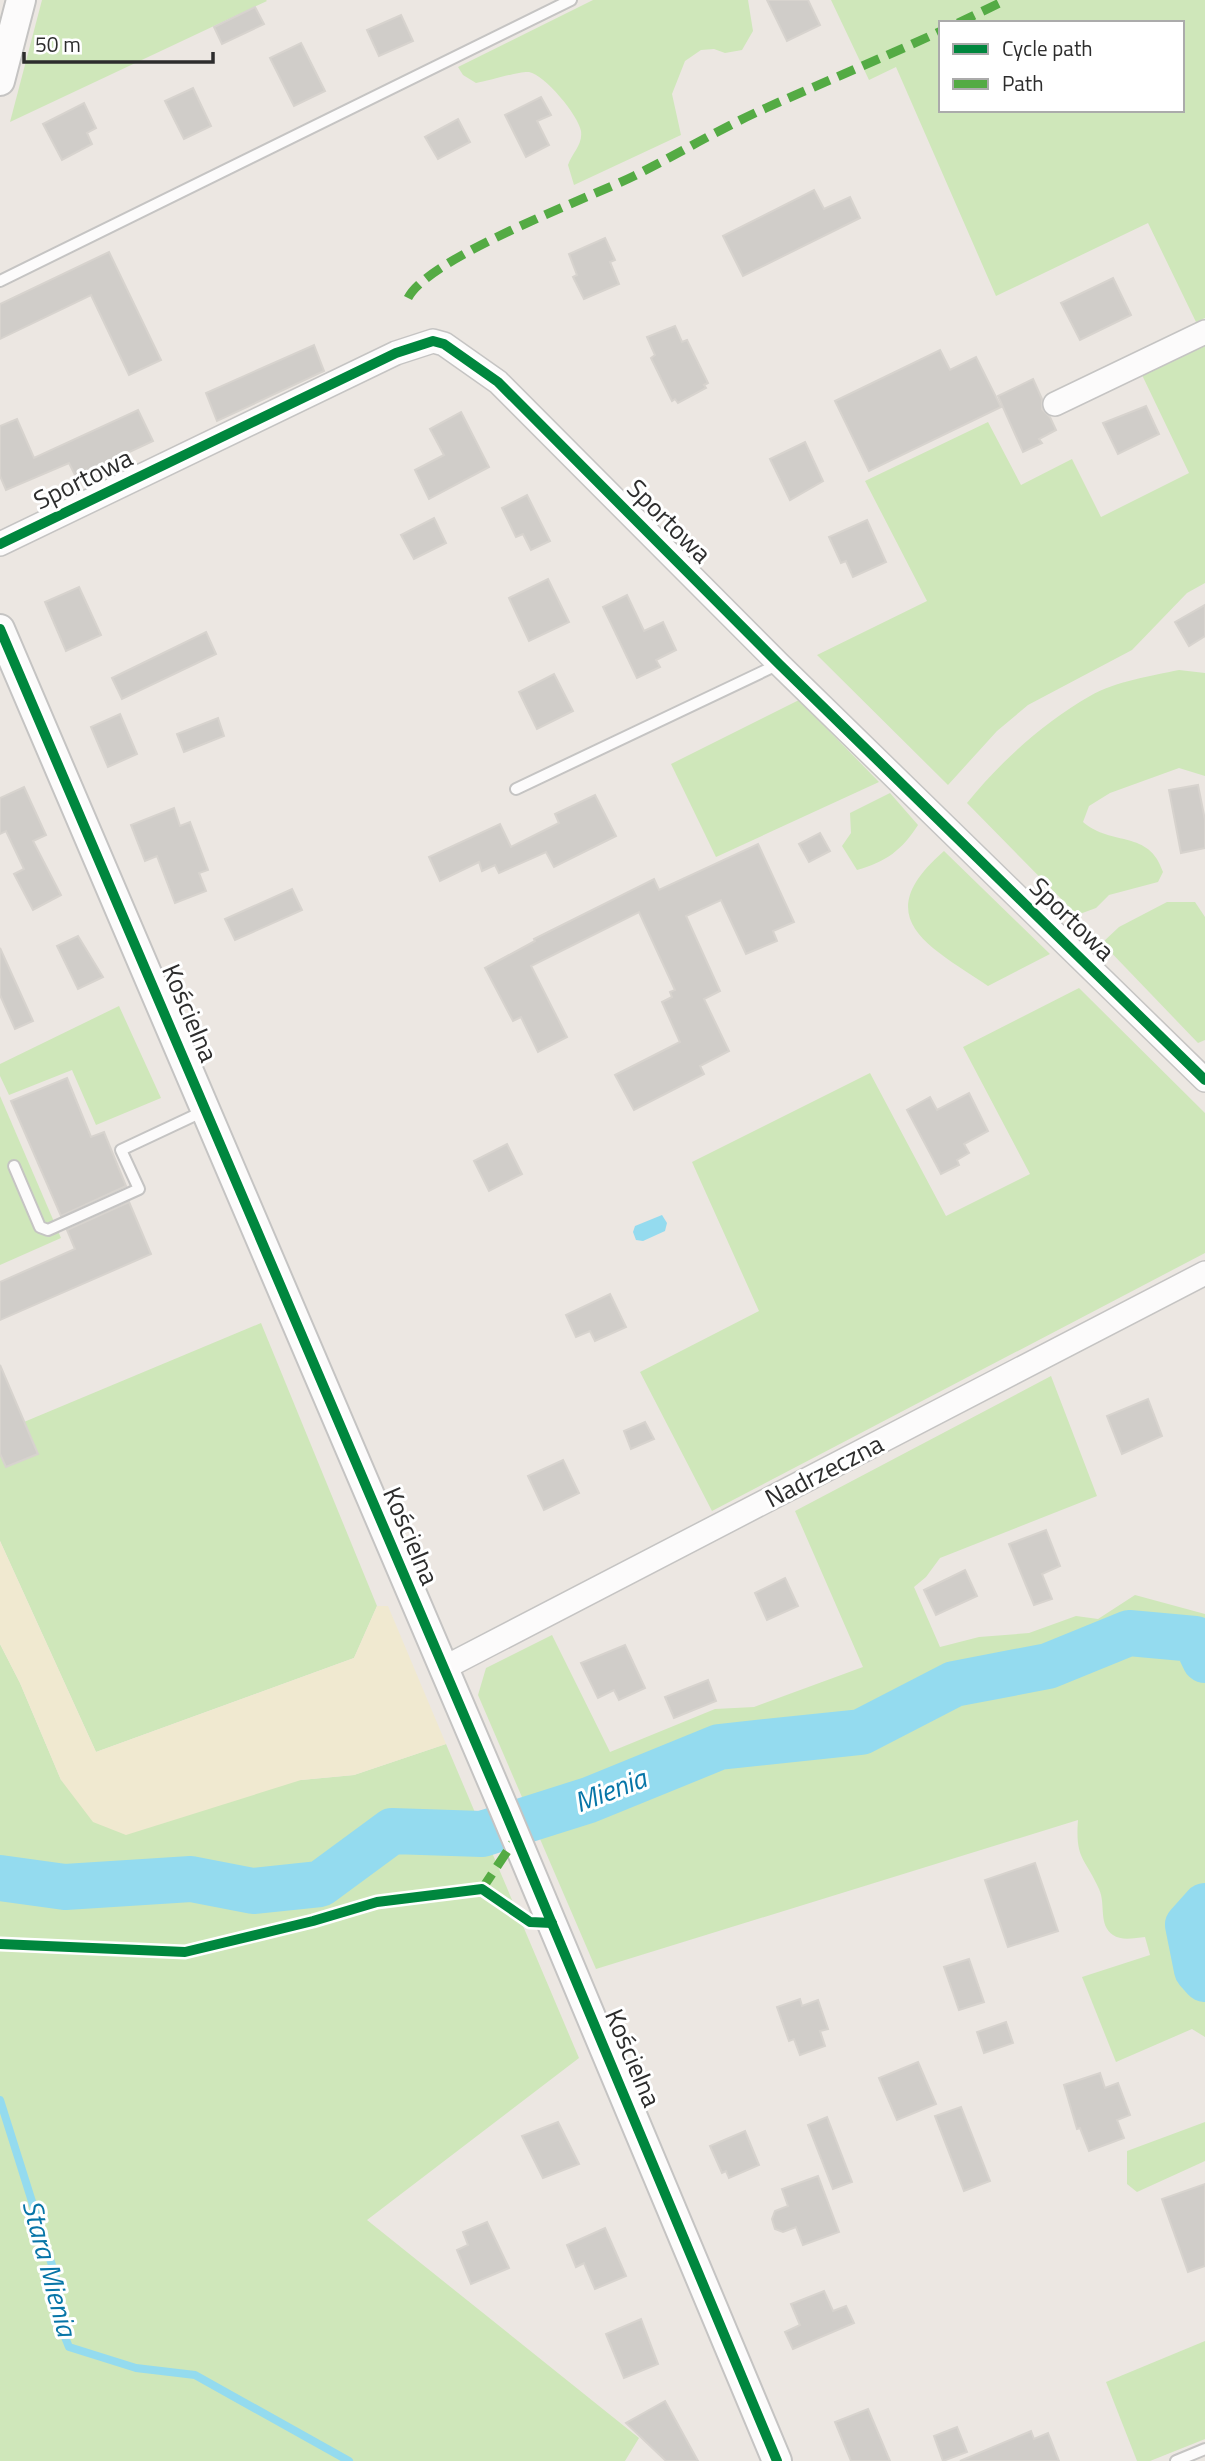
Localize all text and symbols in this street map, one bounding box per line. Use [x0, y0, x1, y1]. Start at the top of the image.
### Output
scale bar [24, 21, 214, 65]
legend [939, 21, 1184, 112]
text: 50 m [35, 28, 81, 60]
text: Cycle path [1002, 32, 1093, 64]
text: Path [1002, 67, 1044, 99]
street label: Sportowa [27, 438, 139, 519]
street label: Sportowa [618, 469, 721, 572]
street label: Sportowa [1021, 868, 1124, 969]
street label: Kościelna [152, 958, 229, 1068]
street label: Nadrzeczna [758, 1424, 890, 1517]
street label: Kościelna [373, 1481, 450, 1591]
water label: Mienia [567, 1755, 654, 1823]
street label: Kościelna [595, 2003, 672, 2113]
water label: Stara Mienia [12, 2195, 90, 2343]

